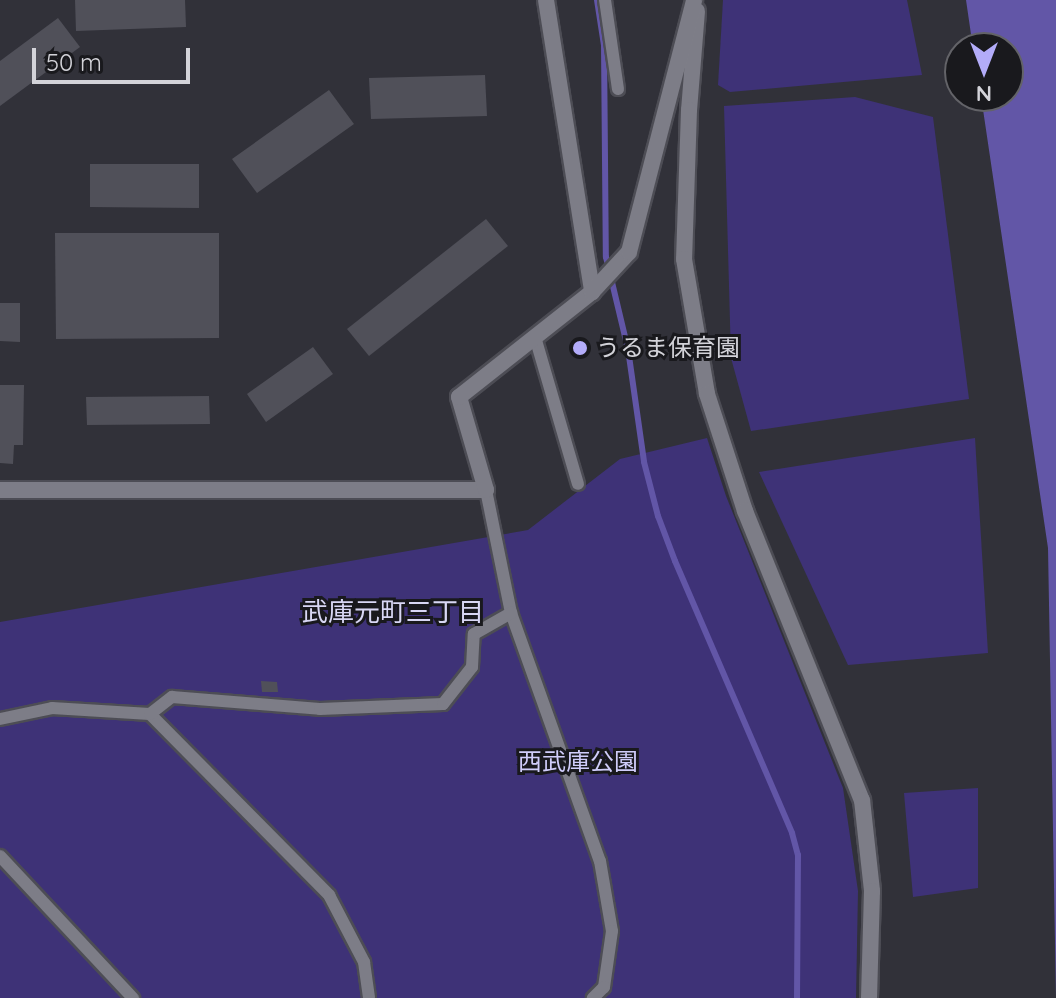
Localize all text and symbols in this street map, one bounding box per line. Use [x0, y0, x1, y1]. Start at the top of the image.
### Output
scale bar [36, 32, 194, 82]
north arrow [944, 32, 1024, 112]
text: 50 m [46, 47, 102, 77]
text: N [976, 80, 992, 108]
place label: うるま保育園 [596, 334, 740, 362]
marker: うるま保育園 [571, 339, 589, 357]
district label: 武庫元町三丁目 [302, 596, 484, 628]
park label: 西武庫公園 [518, 748, 638, 776]

